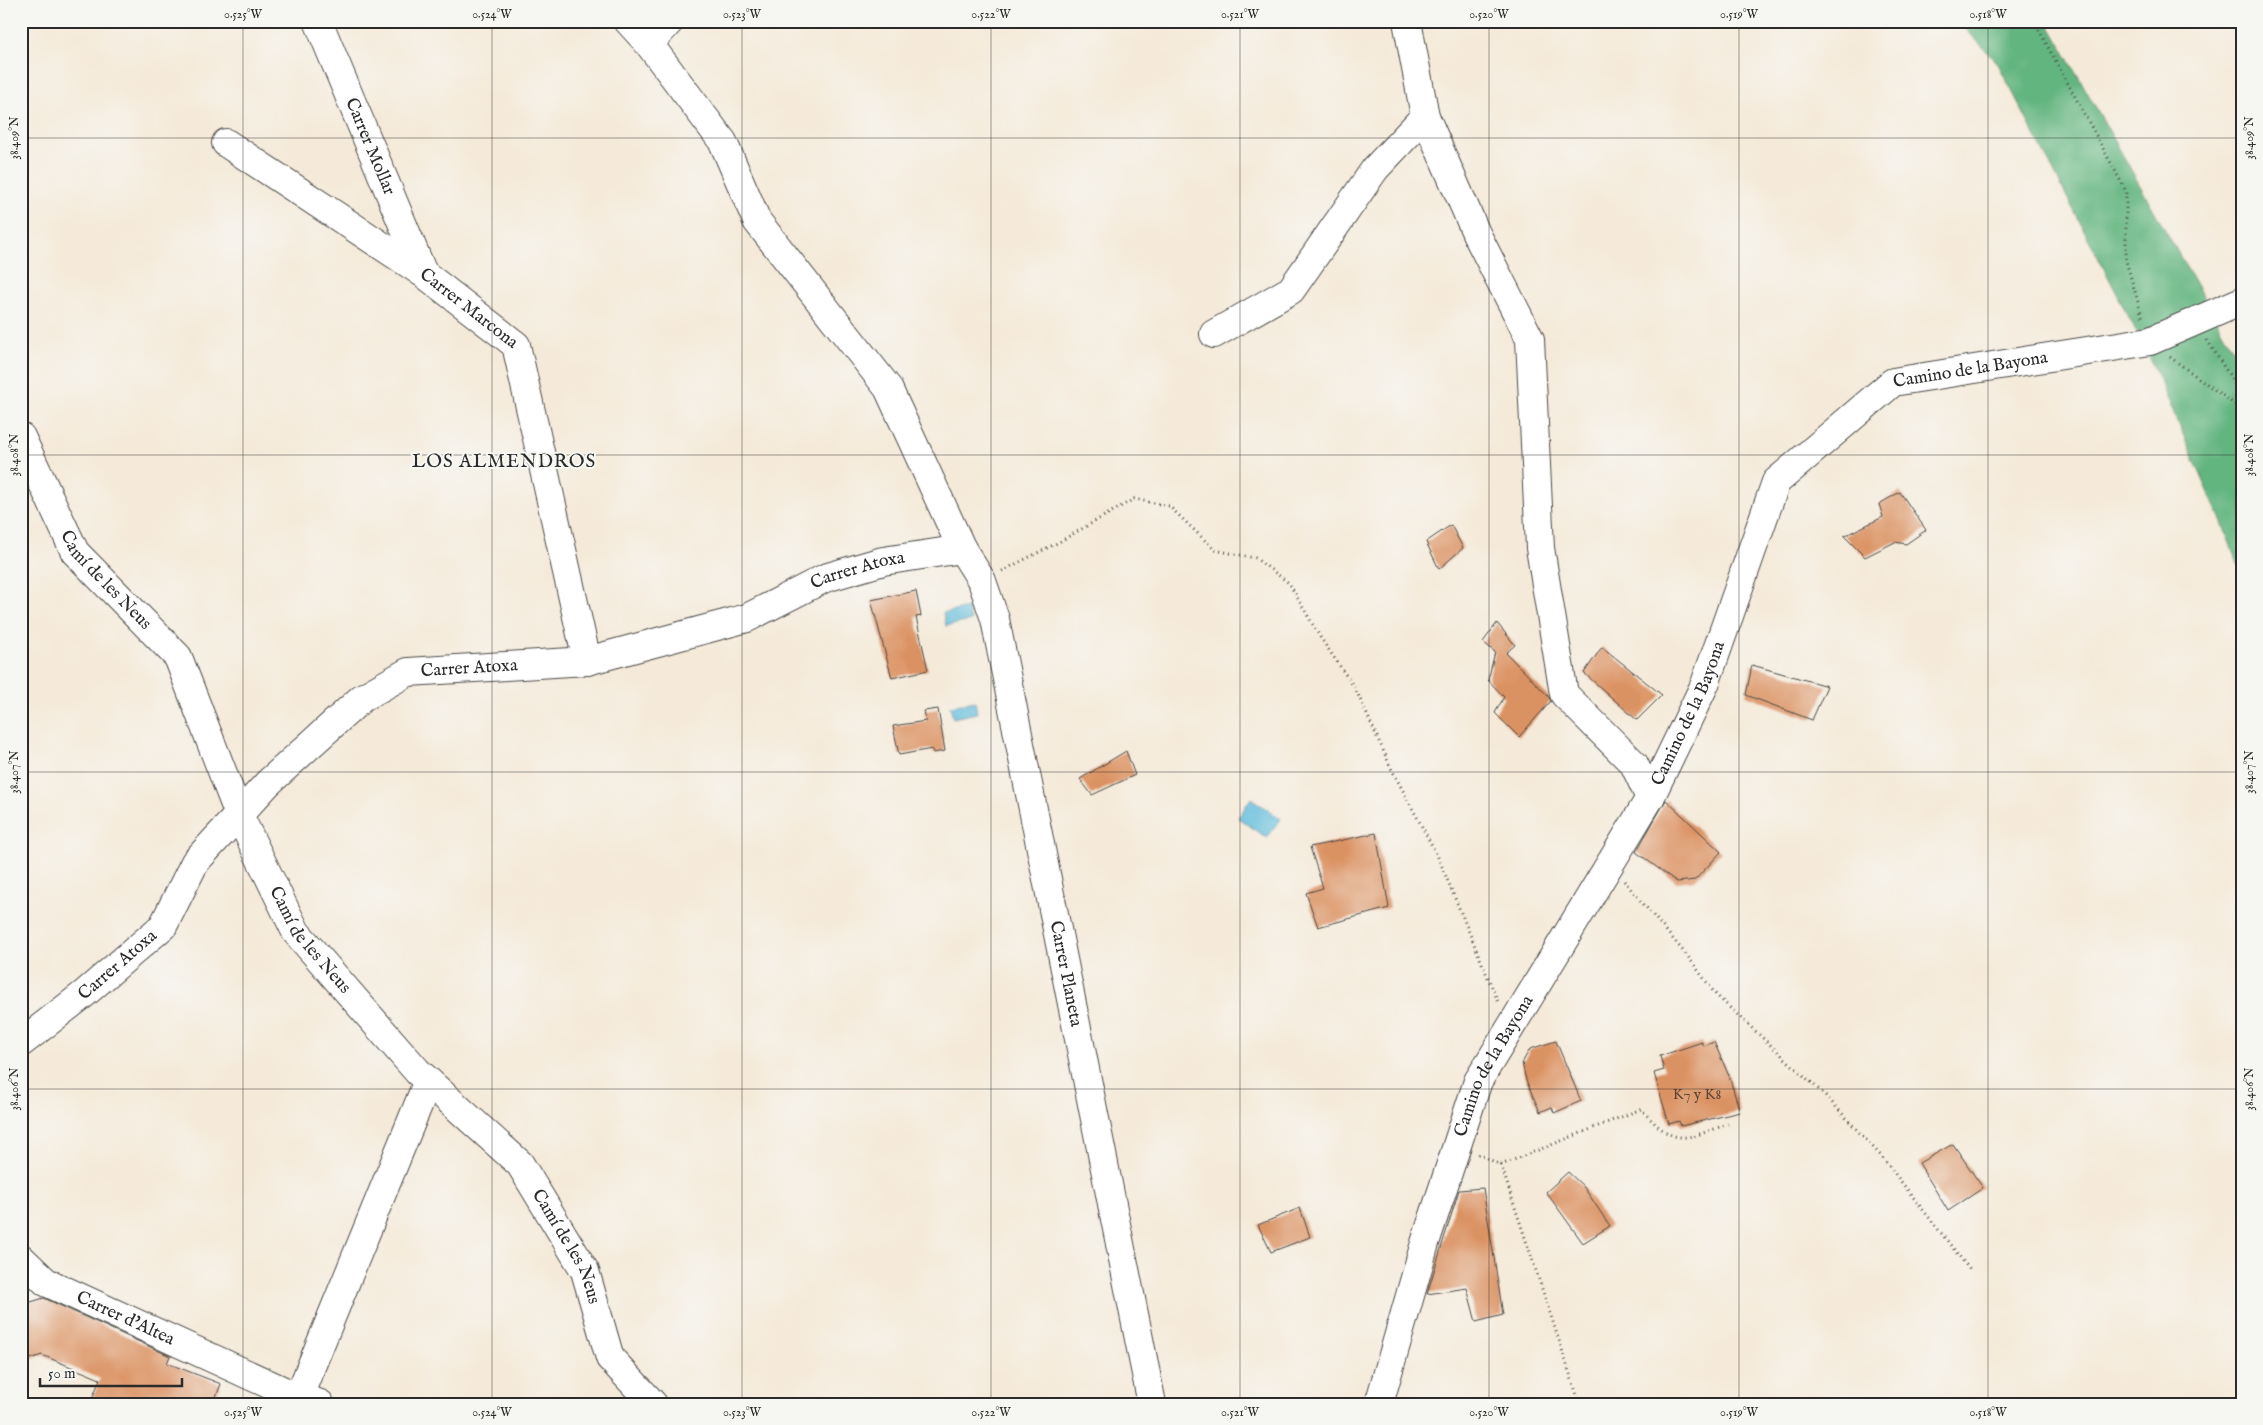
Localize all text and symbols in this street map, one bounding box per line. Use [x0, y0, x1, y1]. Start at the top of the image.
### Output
text: 0.525°W [224, 7, 263, 22]
text: 0.524°W [472, 7, 512, 22]
text: 0.523°W [723, 7, 762, 22]
text: 0.522°W [971, 7, 1011, 22]
text: 0.521°W [1221, 7, 1260, 22]
text: 0.520°W [1469, 7, 1509, 22]
text: 0.519°W [1720, 7, 1758, 22]
text: 0.518°W [1969, 7, 2007, 22]
street label: Carrer Mollar [340, 94, 401, 199]
text: 38.409°N [7, 116, 22, 160]
text: 38.409°N [2242, 116, 2257, 160]
street label: Carrer Marcona [415, 263, 523, 354]
street label: Camino de la Bayona [1891, 346, 2049, 393]
text: 38.408°N [7, 433, 22, 476]
text: 38.408°N [2242, 433, 2257, 476]
district label: LOS ALMENDROS [412, 450, 596, 474]
street label: Camí de les Neus [55, 526, 157, 635]
street label: Carrer Atoxa [806, 546, 906, 595]
street label: Camino de la Bayona [1646, 638, 1731, 790]
street label: Carrer Atoxa [420, 654, 519, 683]
text: 38.407°N [7, 750, 22, 794]
text: 38.407°N [2242, 750, 2257, 794]
street label: Camí de les Neus [264, 883, 356, 998]
street label: Carrer Planeta [1044, 919, 1088, 1029]
street label: Carrer Atoxa [73, 925, 162, 1006]
street label: Camino de la Bayona [1449, 991, 1539, 1140]
text: 38.406°N [7, 1067, 22, 1110]
text: 38.406°N [2242, 1067, 2257, 1110]
house number: K7 y K8 [1673, 1085, 1721, 1104]
street label: Camí de les Neus [527, 1185, 605, 1307]
street label: Carrer d'Altea [72, 1286, 179, 1351]
scale bar [40, 1355, 182, 1387]
text: 50 m [48, 1364, 76, 1383]
text: 0.525°W [224, 1405, 263, 1420]
text: 0.524°W [472, 1405, 512, 1420]
text: 0.523°W [723, 1405, 762, 1420]
text: 0.522°W [971, 1405, 1011, 1420]
text: 0.521°W [1221, 1405, 1260, 1420]
text: 0.520°W [1469, 1405, 1509, 1420]
text: 0.519°W [1720, 1405, 1758, 1420]
text: 0.518°W [1969, 1405, 2007, 1420]

